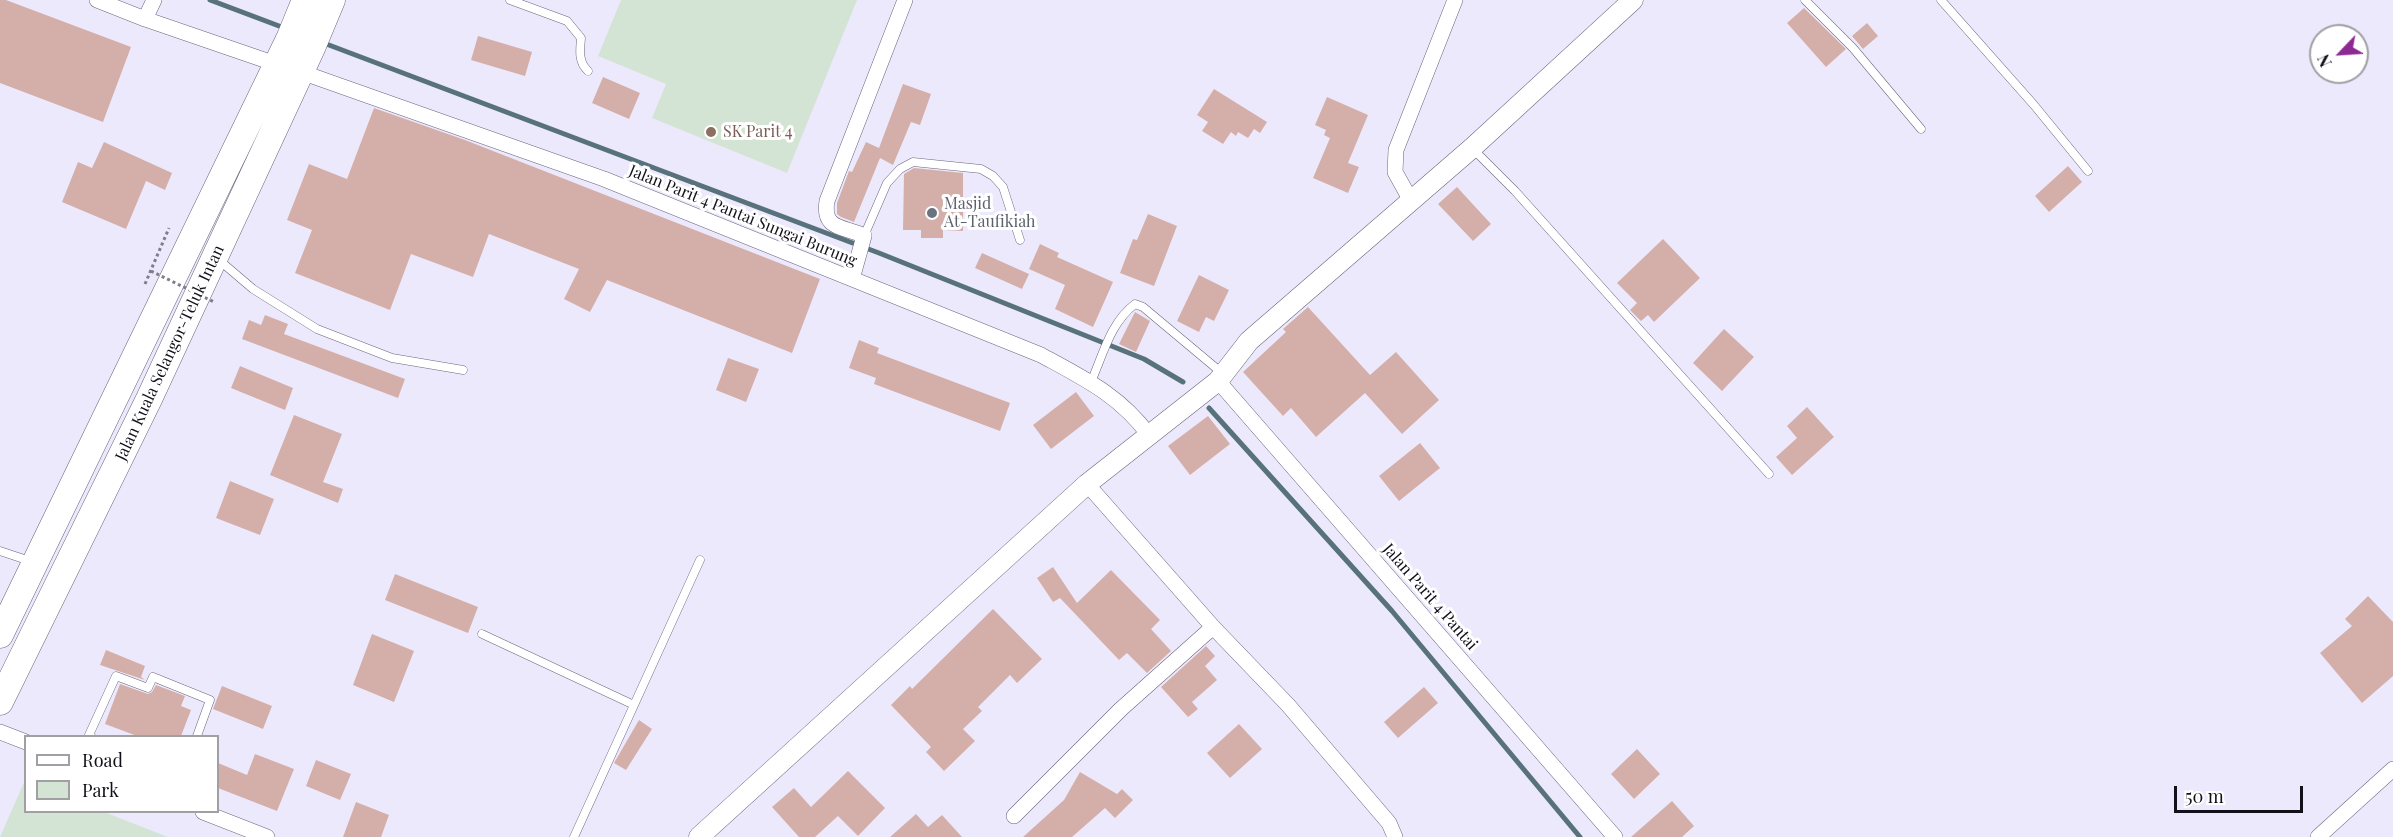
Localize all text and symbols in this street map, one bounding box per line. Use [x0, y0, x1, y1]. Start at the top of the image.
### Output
north arrow [2309, 24, 2369, 84]
text: N [2312, 51, 2336, 71]
place label: SK Parit 4 [723, 122, 793, 142]
marker: SK Parit 4 [704, 125, 718, 139]
street label: Jalan Parit 4 Pantai Sungai Burung [626, 161, 860, 271]
place label: Masjid At-Taufikiah [944, 194, 1036, 232]
marker: Masjid At-Taufikiah [925, 206, 939, 220]
street label: Jalan Kuala Selangor-Teluk Intan [111, 242, 229, 464]
street label: Jalan Parit 4 Pantai [1379, 540, 1481, 654]
legend [24, 735, 219, 813]
text: Road [82, 748, 123, 772]
scale bar [2177, 774, 2306, 812]
text: Park [82, 778, 119, 802]
text: 50 m [2185, 784, 2224, 808]

